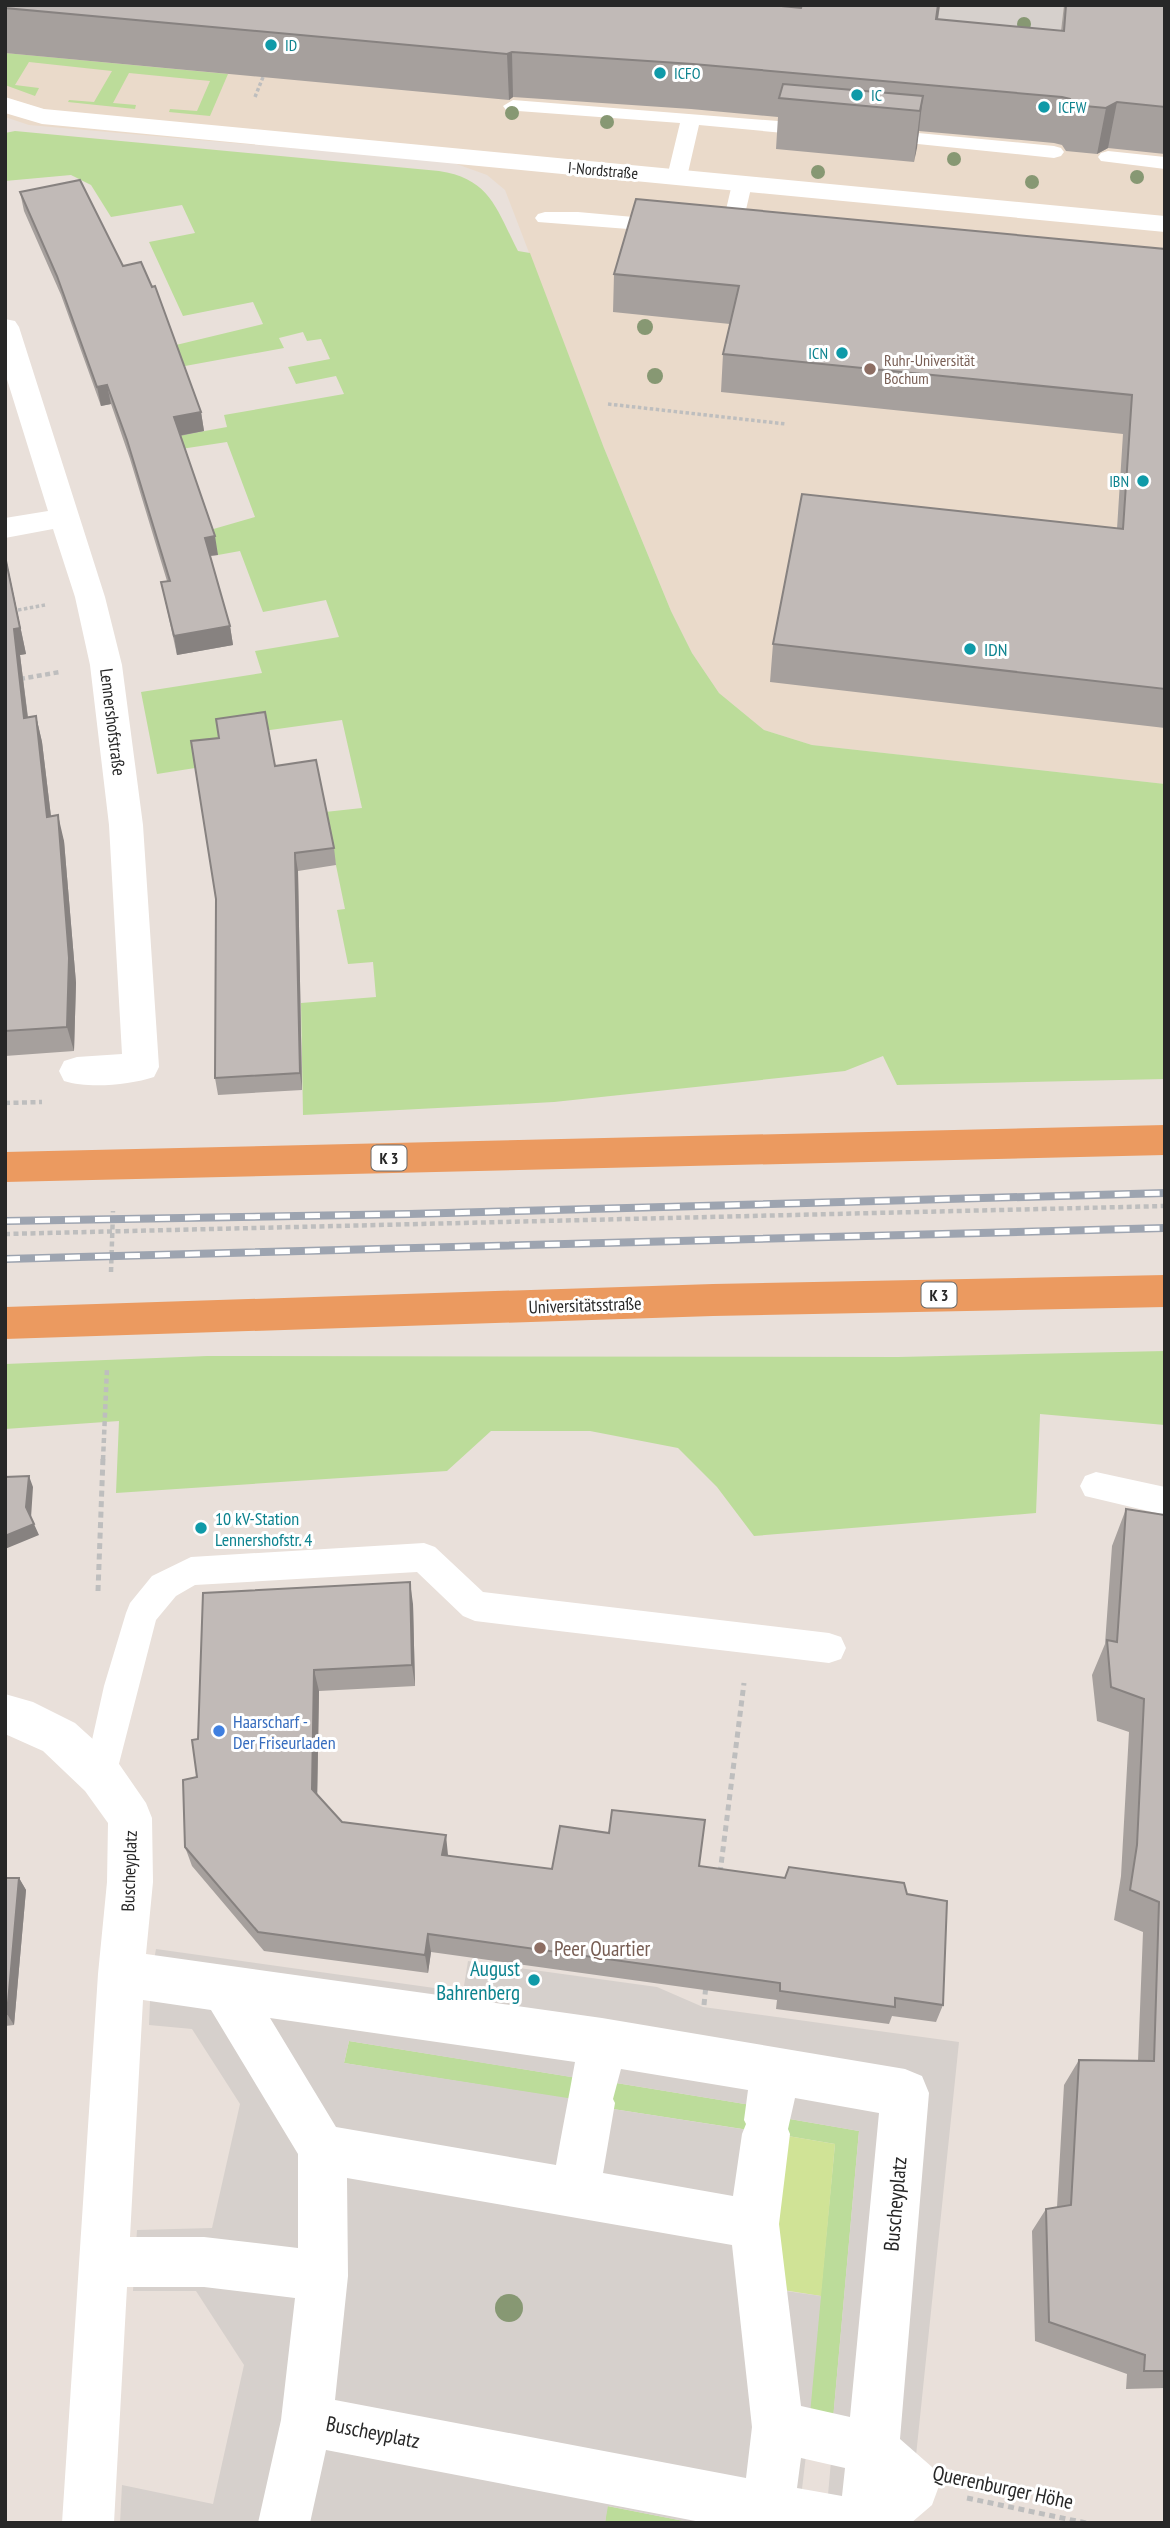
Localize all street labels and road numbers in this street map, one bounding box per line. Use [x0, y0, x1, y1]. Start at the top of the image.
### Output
street label: I-Nordstraße [567, 157, 639, 183]
street label: Lennershofstraße [95, 667, 131, 777]
road number: K 3 [372, 1146, 406, 1170]
road number: K 3 [922, 1282, 956, 1308]
street label: Universitätsstraße [528, 1292, 642, 1318]
street label: Buscheyplatz [116, 1830, 142, 1912]
street label: Buscheyplatz [877, 2156, 913, 2252]
street label: Buscheyplatz [324, 2410, 422, 2454]
street label: Querenburger Höhe [930, 2459, 1076, 2515]

